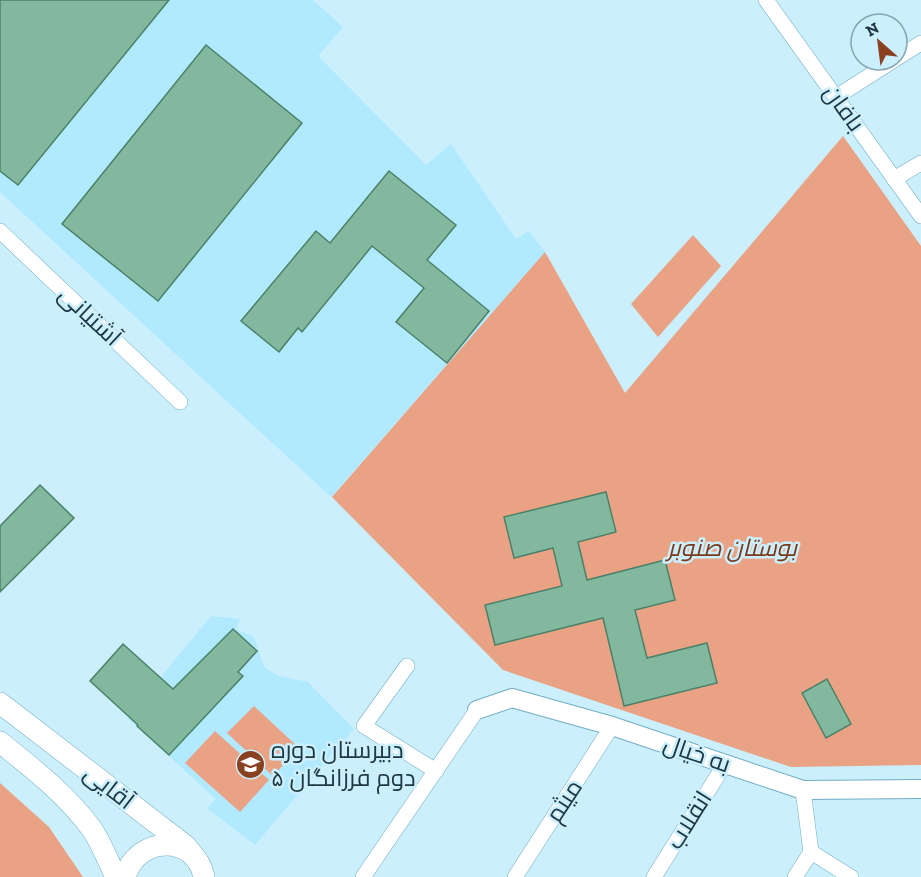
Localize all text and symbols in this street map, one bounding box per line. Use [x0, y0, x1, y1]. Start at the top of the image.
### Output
north arrow [849, 12, 909, 72]
text: N [862, 18, 882, 40]
street label: بافان [818, 79, 871, 137]
street label: آشتیانی [53, 279, 128, 352]
park label: بوستان صنوبر [664, 533, 798, 562]
street label: به خیال [660, 729, 735, 778]
place label: دبیرستان دوره دوم فرزانگان ۵ [271, 735, 416, 794]
school or university icon: دبیرستان دوره دوم فرزانگان ۵ [234, 748, 266, 780]
street label: آقایی [78, 758, 141, 816]
street label: میثم [539, 774, 590, 829]
street label: انقلاب [660, 785, 718, 854]

